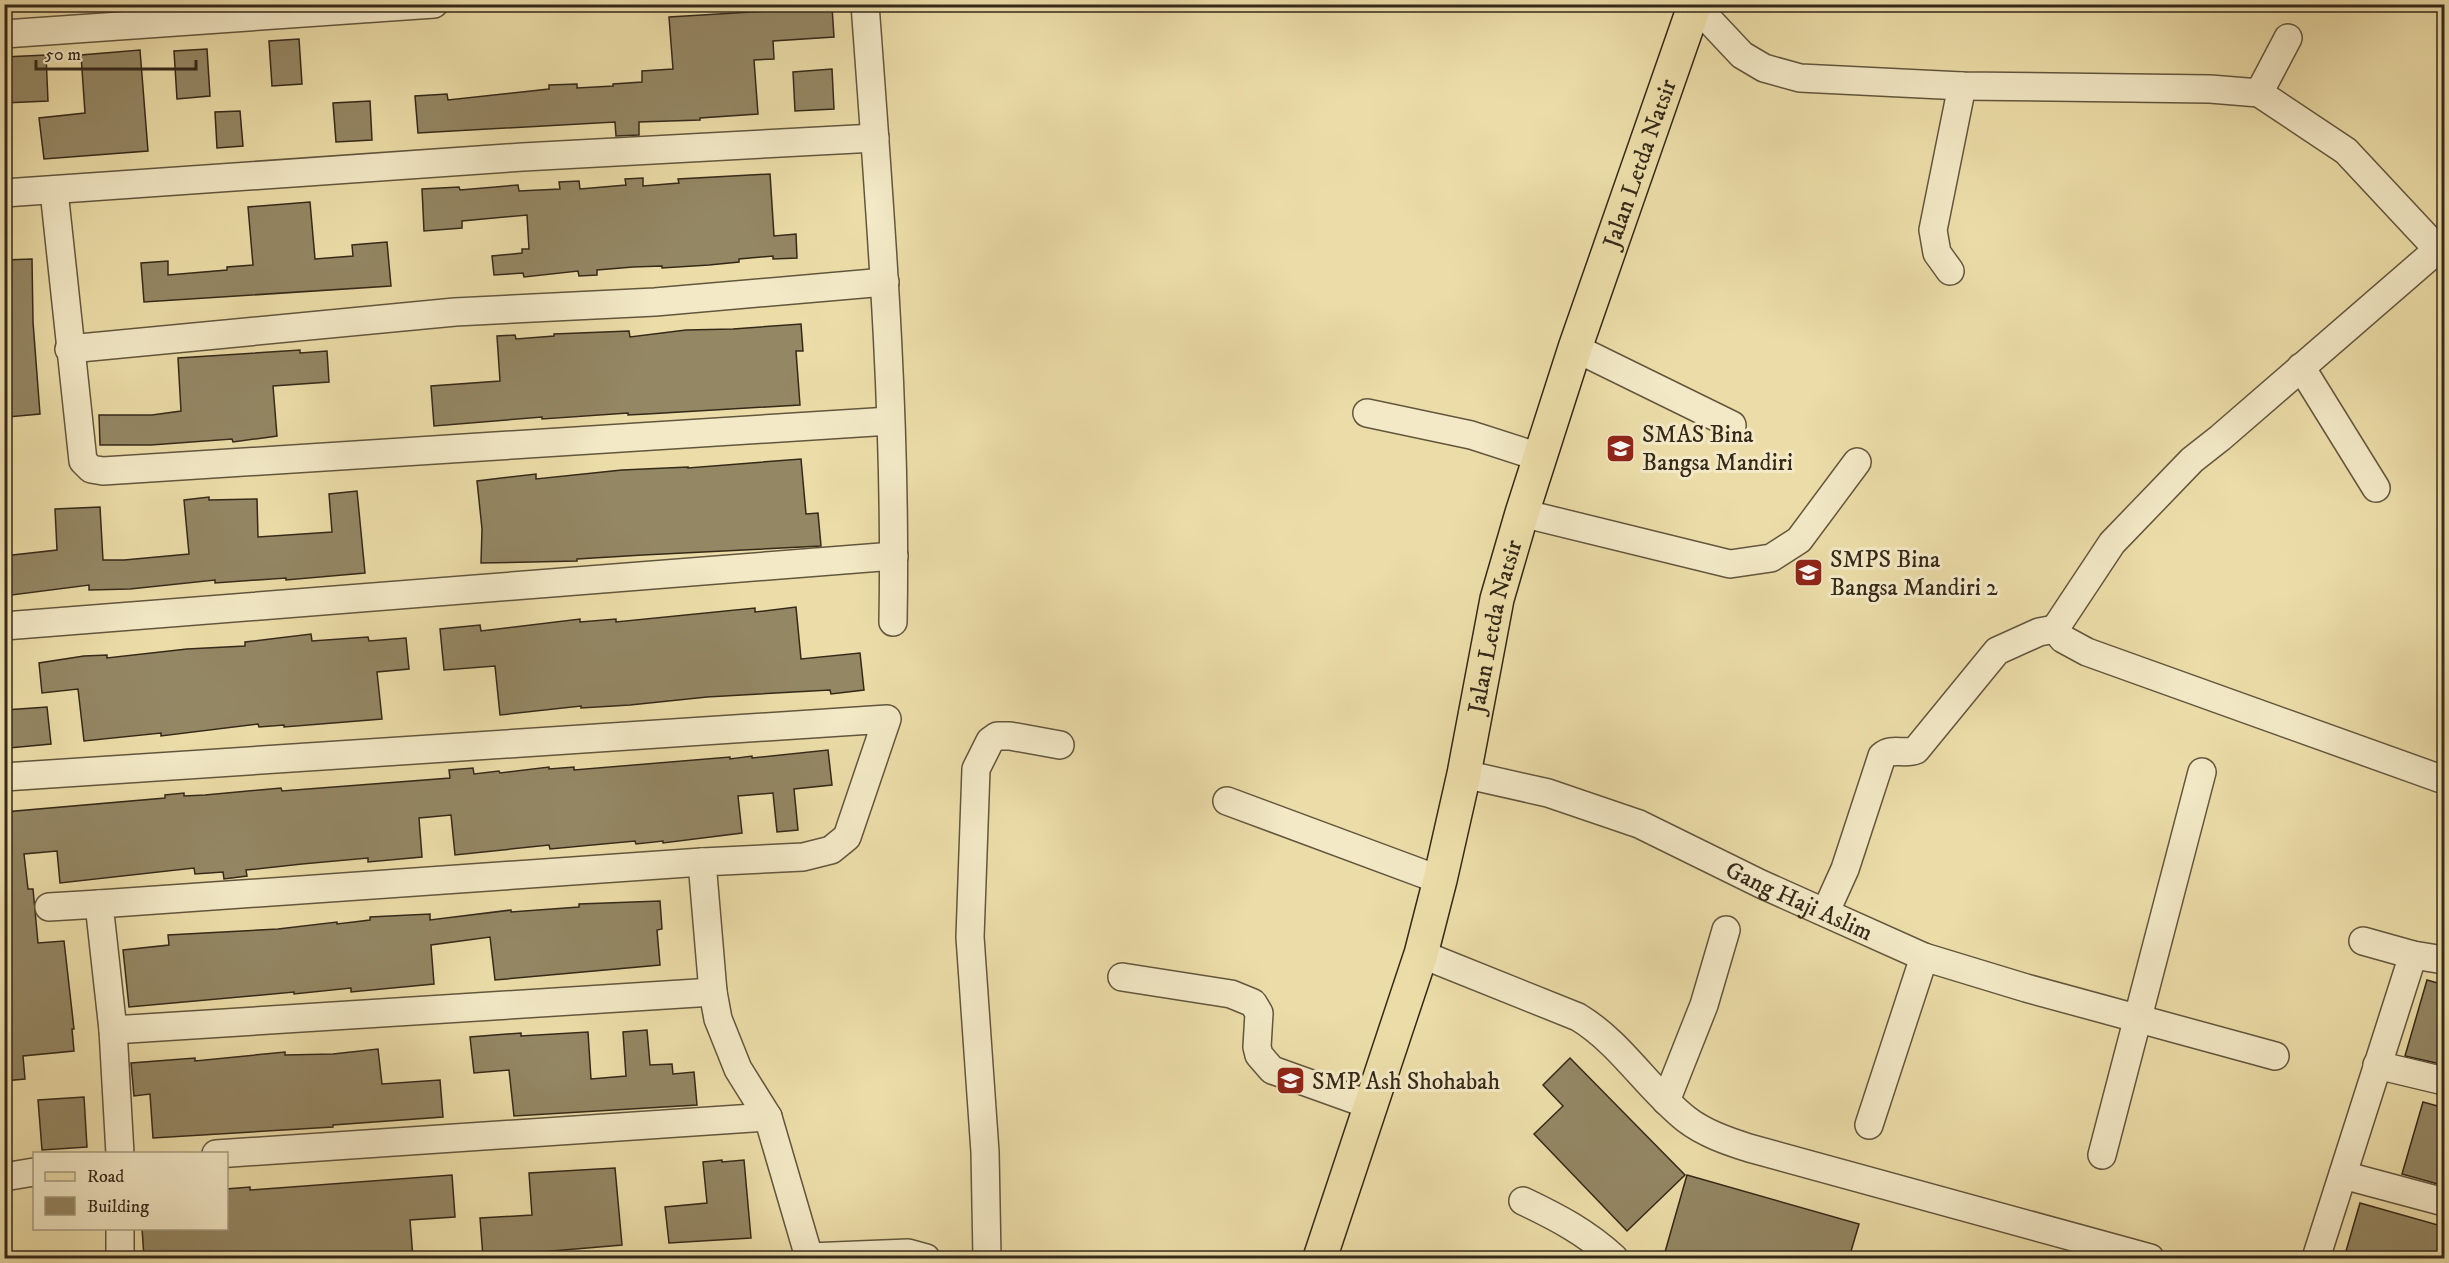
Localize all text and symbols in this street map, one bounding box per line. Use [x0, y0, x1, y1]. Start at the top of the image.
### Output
scale bar [36, 33, 196, 71]
text: 50 m [45, 44, 81, 66]
street label: Jalan Letda Natsir [1596, 75, 1684, 254]
place label: SMAS Bina Bangsa Mandiri [1642, 420, 1793, 478]
school or university icon: SMAS Bina Bangsa Mandiri [1605, 432, 1637, 464]
street label: Jalan Letda Natsir [1461, 537, 1529, 718]
place label: SMPS Bina Bangsa Mandiri 2 [1830, 545, 1998, 603]
school or university icon: SMPS Bina Bangsa Mandiri 2 [1793, 557, 1825, 589]
street label: Gang Haji Aslim [1720, 855, 1877, 948]
school or university icon: SMP Ash Shohabah [1275, 1065, 1307, 1097]
place label: SMP Ash Shohabah [1312, 1067, 1501, 1097]
legend [33, 1152, 228, 1230]
text: Road [87, 1166, 124, 1188]
text: Building [87, 1196, 149, 1218]

